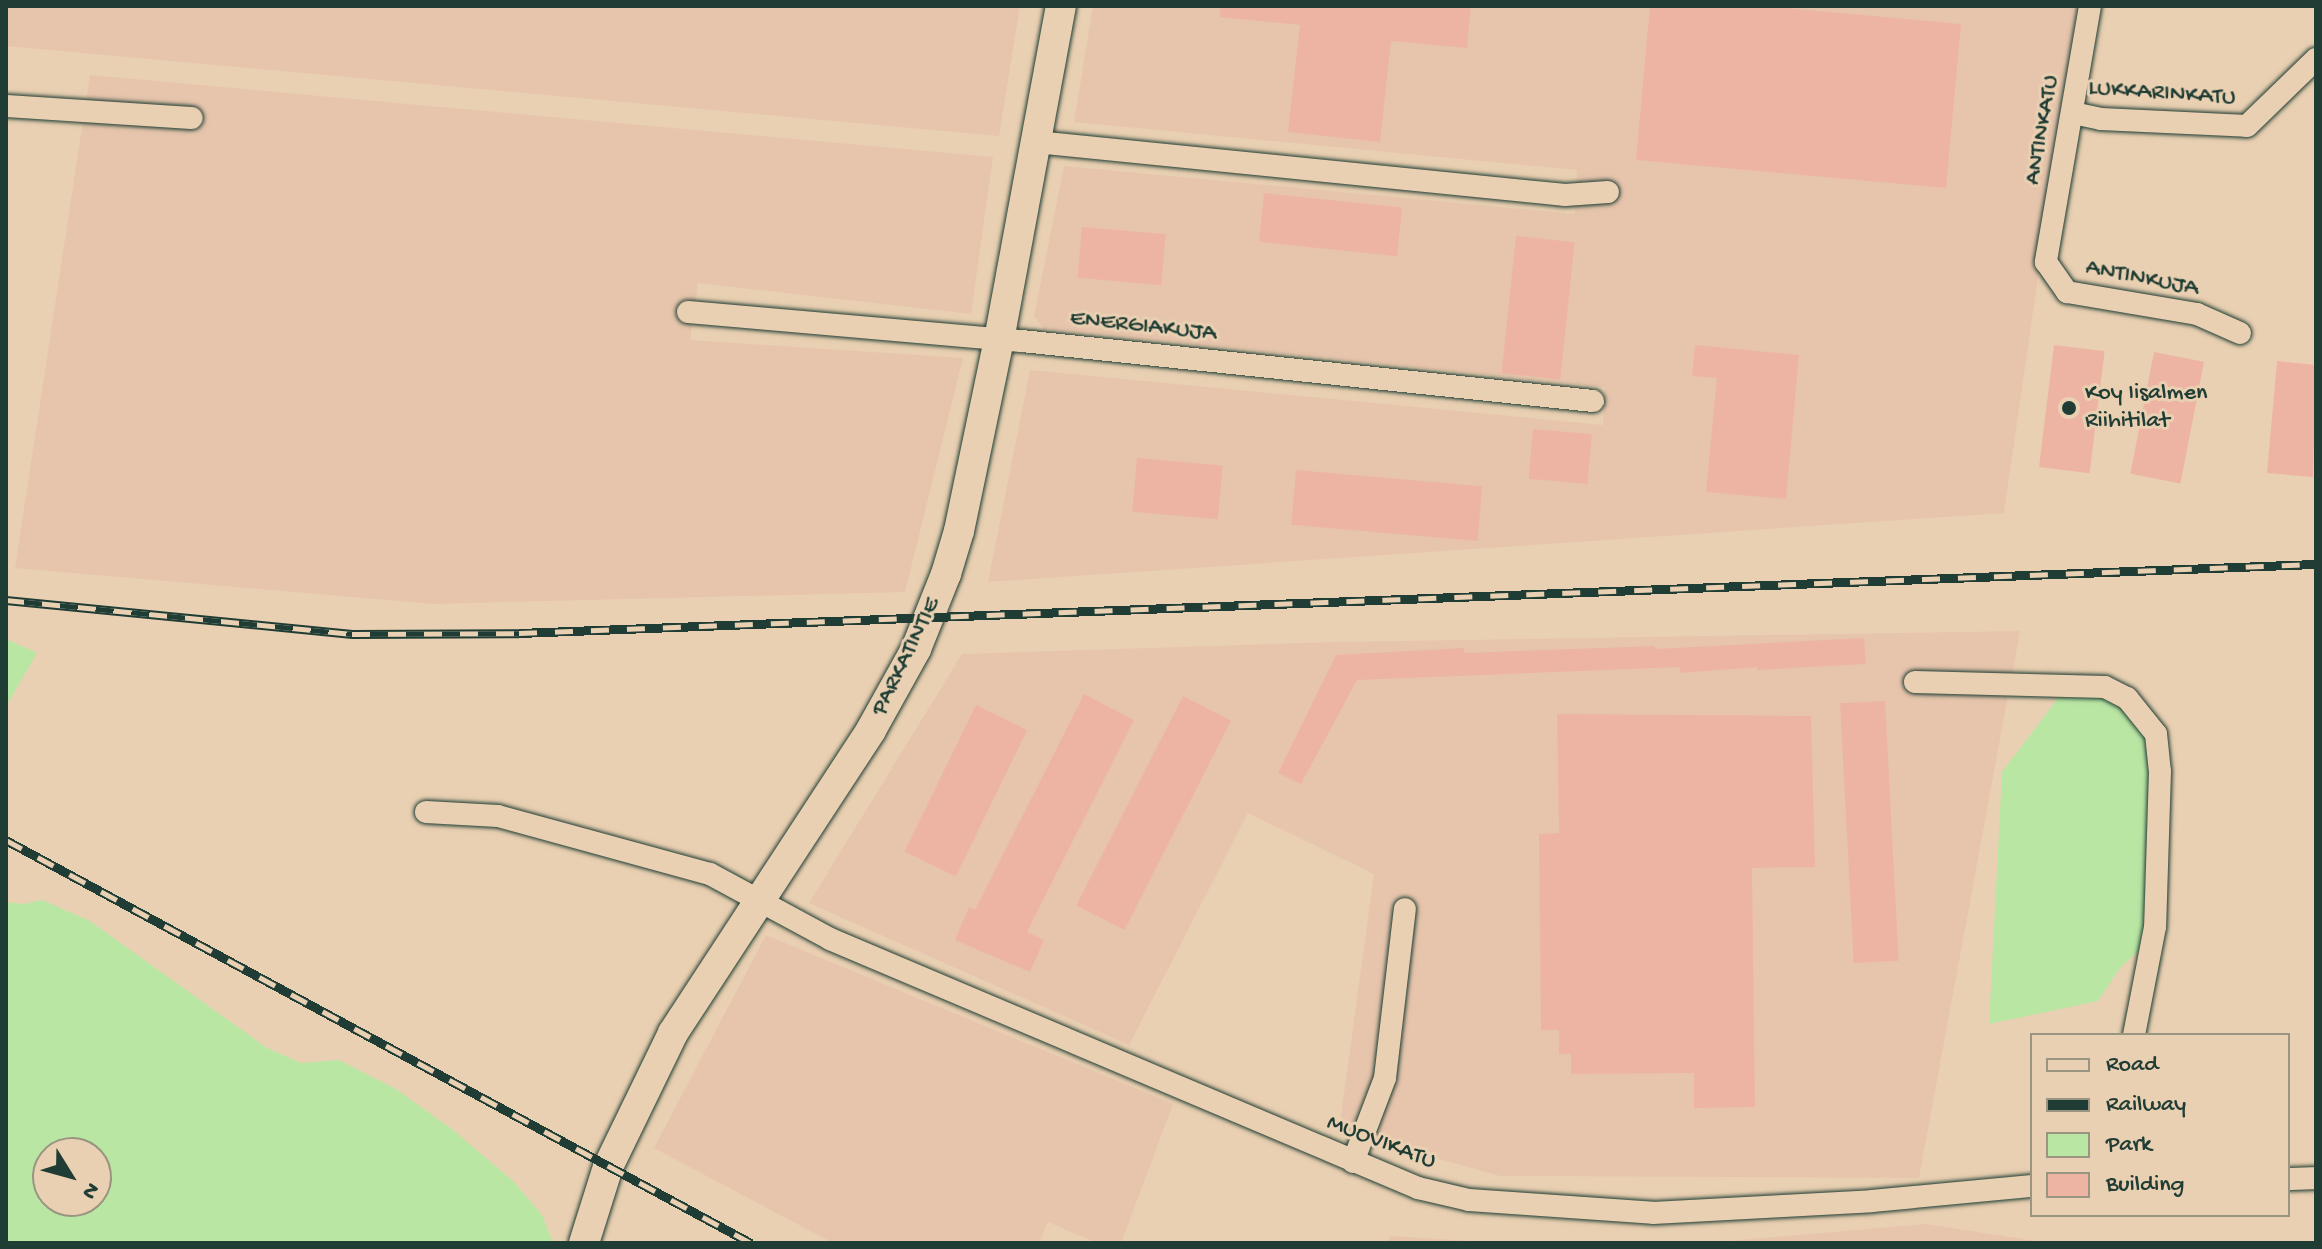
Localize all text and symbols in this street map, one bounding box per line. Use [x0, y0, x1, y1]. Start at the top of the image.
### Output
street label: ANTINKATU [2019, 73, 2067, 187]
street label: LUKKARINKATU [2087, 74, 2237, 114]
street label: ANTINKUJA [2083, 254, 2201, 304]
street label: ENERGIAKUJA [1068, 305, 1218, 349]
place label: Koy Iisalmen Riihitilat [2085, 380, 2207, 436]
marker: Koy Iisalmen Riihitilat [2060, 399, 2078, 417]
street label: PARKATINTIE [866, 593, 948, 721]
legend [2030, 1033, 2290, 1217]
text: Road [2106, 1051, 2158, 1080]
text: Railway [2106, 1091, 2186, 1120]
street label: MUOVIKATU [1322, 1109, 1440, 1177]
text: Park [2106, 1131, 2152, 1160]
north arrow [32, 1137, 112, 1217]
text: Building [2106, 1171, 2184, 1200]
text: N [75, 1177, 104, 1204]

